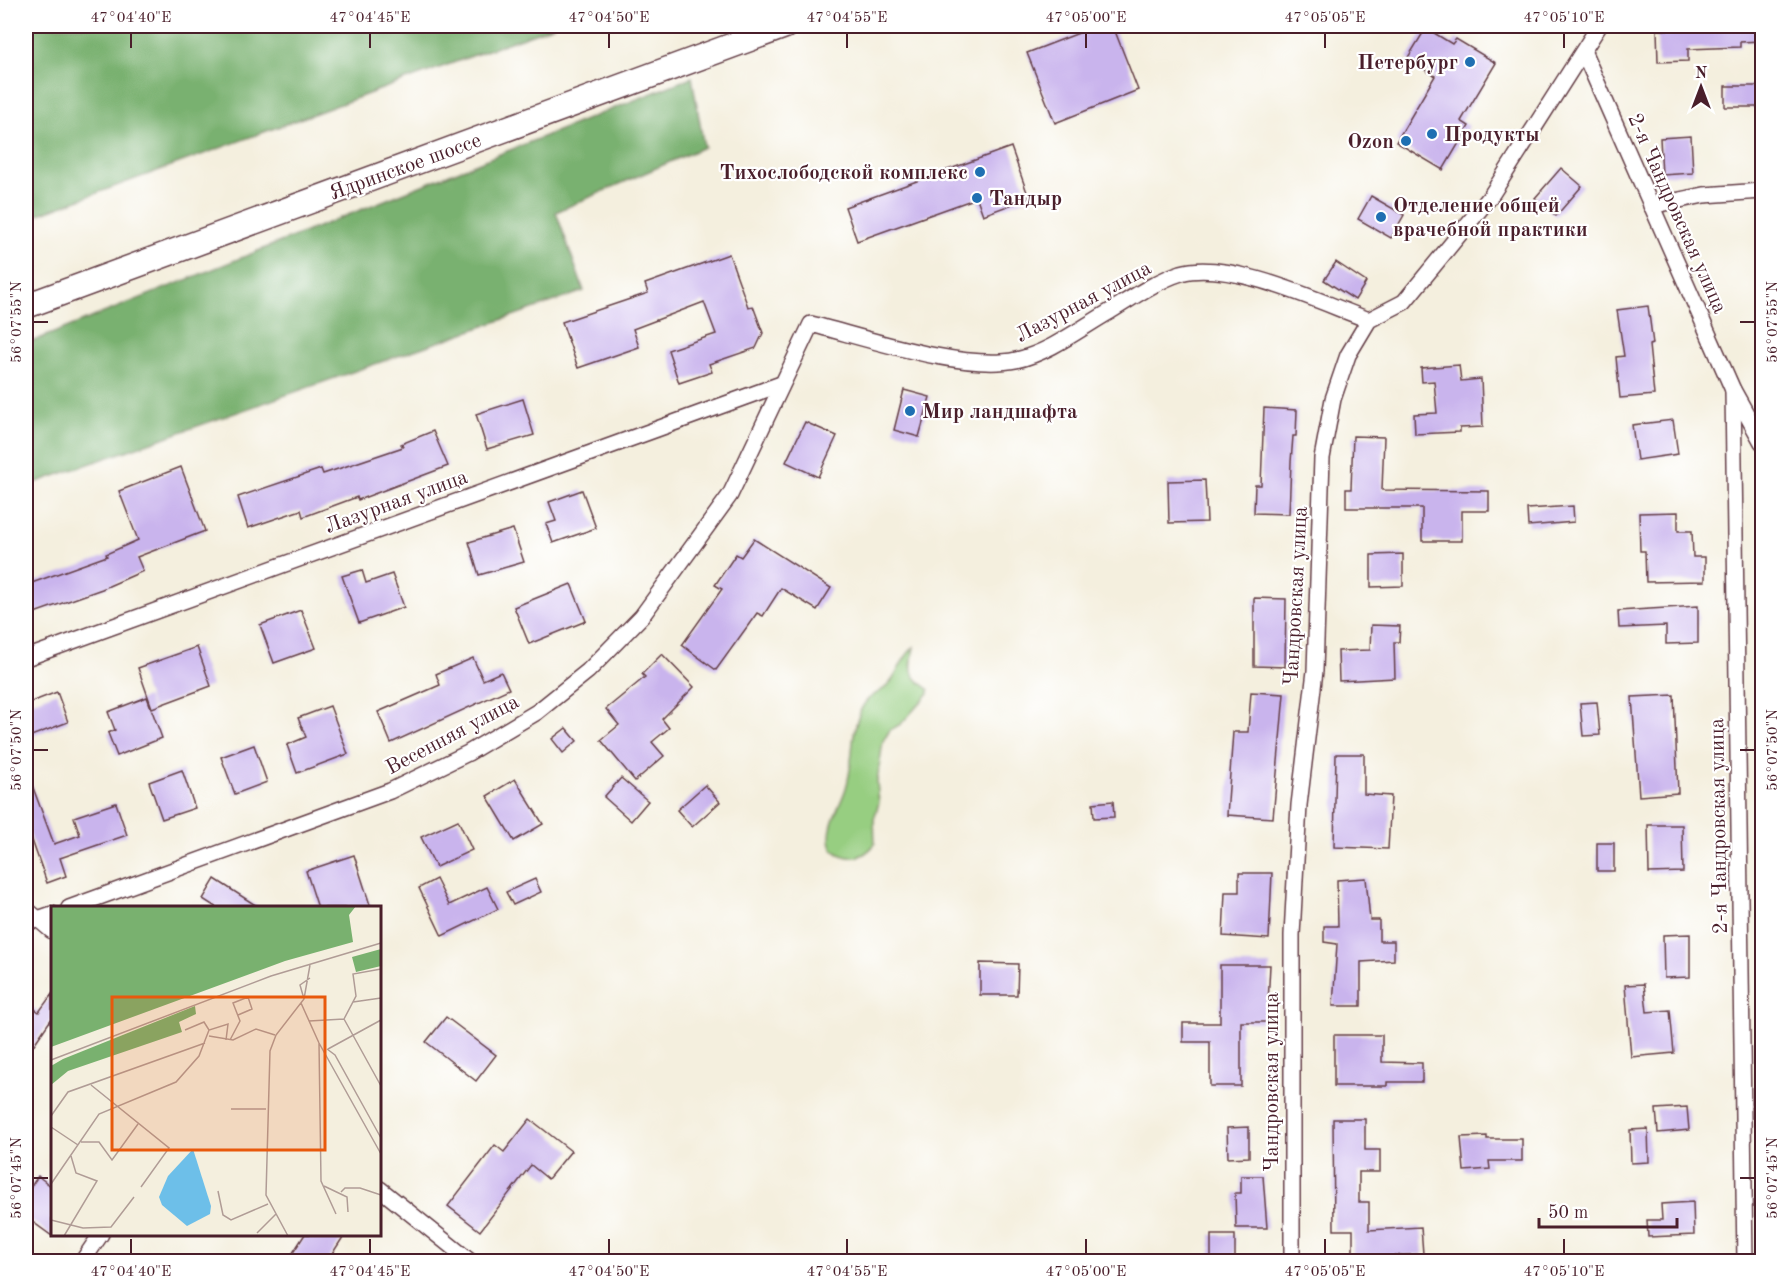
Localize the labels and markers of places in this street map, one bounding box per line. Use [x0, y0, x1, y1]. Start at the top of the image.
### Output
place label: Петербург [1357, 53, 1458, 74]
marker: Петербург [1463, 55, 1477, 69]
place label: Продукты [1444, 125, 1540, 146]
marker: Продукты [1425, 127, 1439, 141]
place label: Ozon [1347, 132, 1394, 153]
marker: Ozon [1399, 134, 1413, 148]
place label: Тихослободской комплекс [719, 163, 968, 184]
marker: Тихослободской комплекс [973, 165, 987, 179]
place label: Тандыр [989, 189, 1062, 210]
marker: Тандыр [970, 191, 984, 205]
place label: Отделение общей врачебной практики [1393, 196, 1588, 241]
marker: Отделение общей врачебной практики [1374, 210, 1388, 224]
place label: Мир ландшафта [922, 402, 1078, 423]
marker: Мир ландшафта [903, 404, 917, 418]

